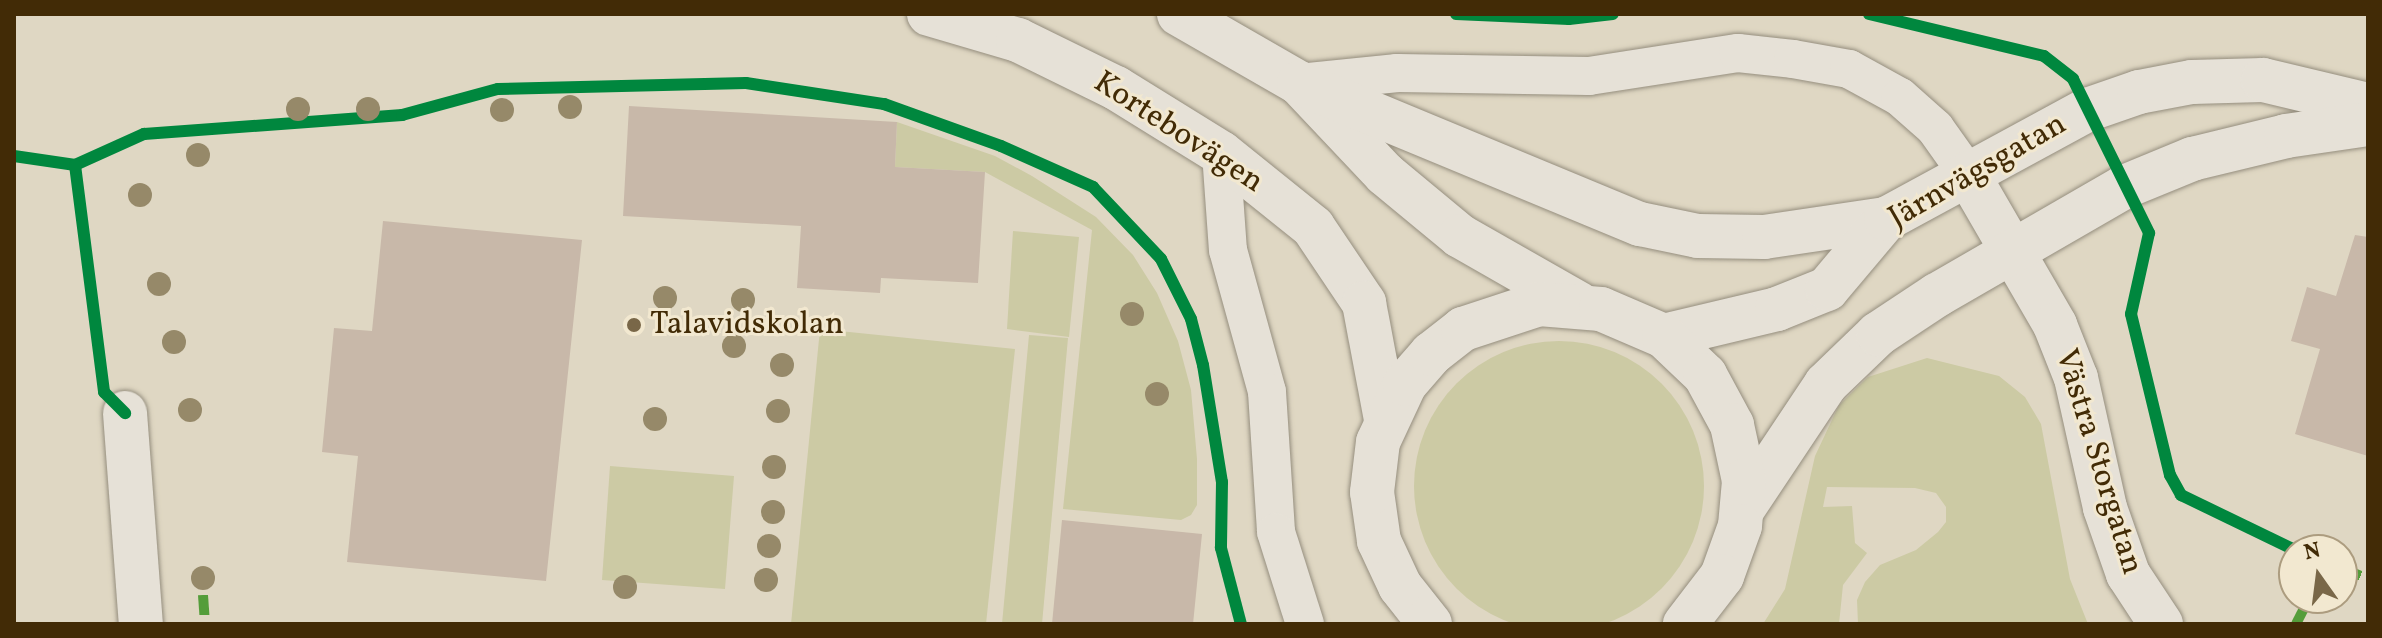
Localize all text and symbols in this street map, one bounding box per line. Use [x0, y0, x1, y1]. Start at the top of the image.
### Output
street label: Kortebovägen [1086, 64, 1270, 202]
street label: Järnvägsgatan [1882, 106, 2074, 238]
place label: Talavidskolan [650, 306, 844, 344]
marker: Talavidskolan [625, 316, 643, 334]
street label: Västra Storgatan [2046, 345, 2150, 579]
north arrow [2278, 534, 2358, 614]
text: N [2301, 535, 2324, 569]

